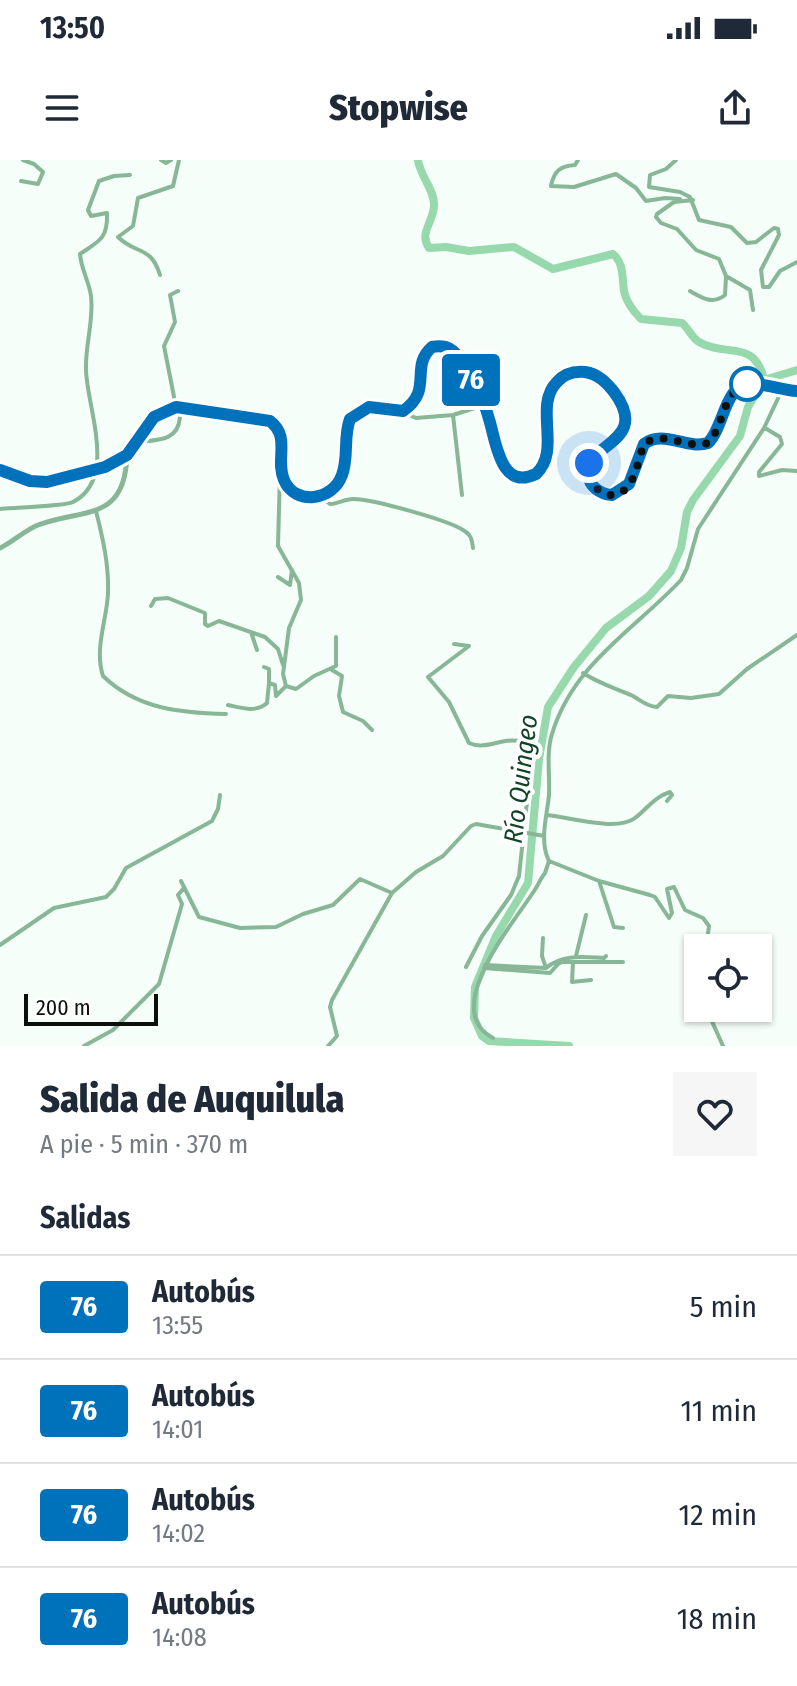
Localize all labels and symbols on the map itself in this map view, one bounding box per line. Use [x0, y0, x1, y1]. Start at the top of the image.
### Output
line badge: 76 [435, 354, 507, 406]
unlabelled marker [730, 367, 764, 401]
your location [569, 443, 609, 483]
water label: Río Quingeo [498, 713, 544, 845]
scale bar [24, 990, 158, 1026]

